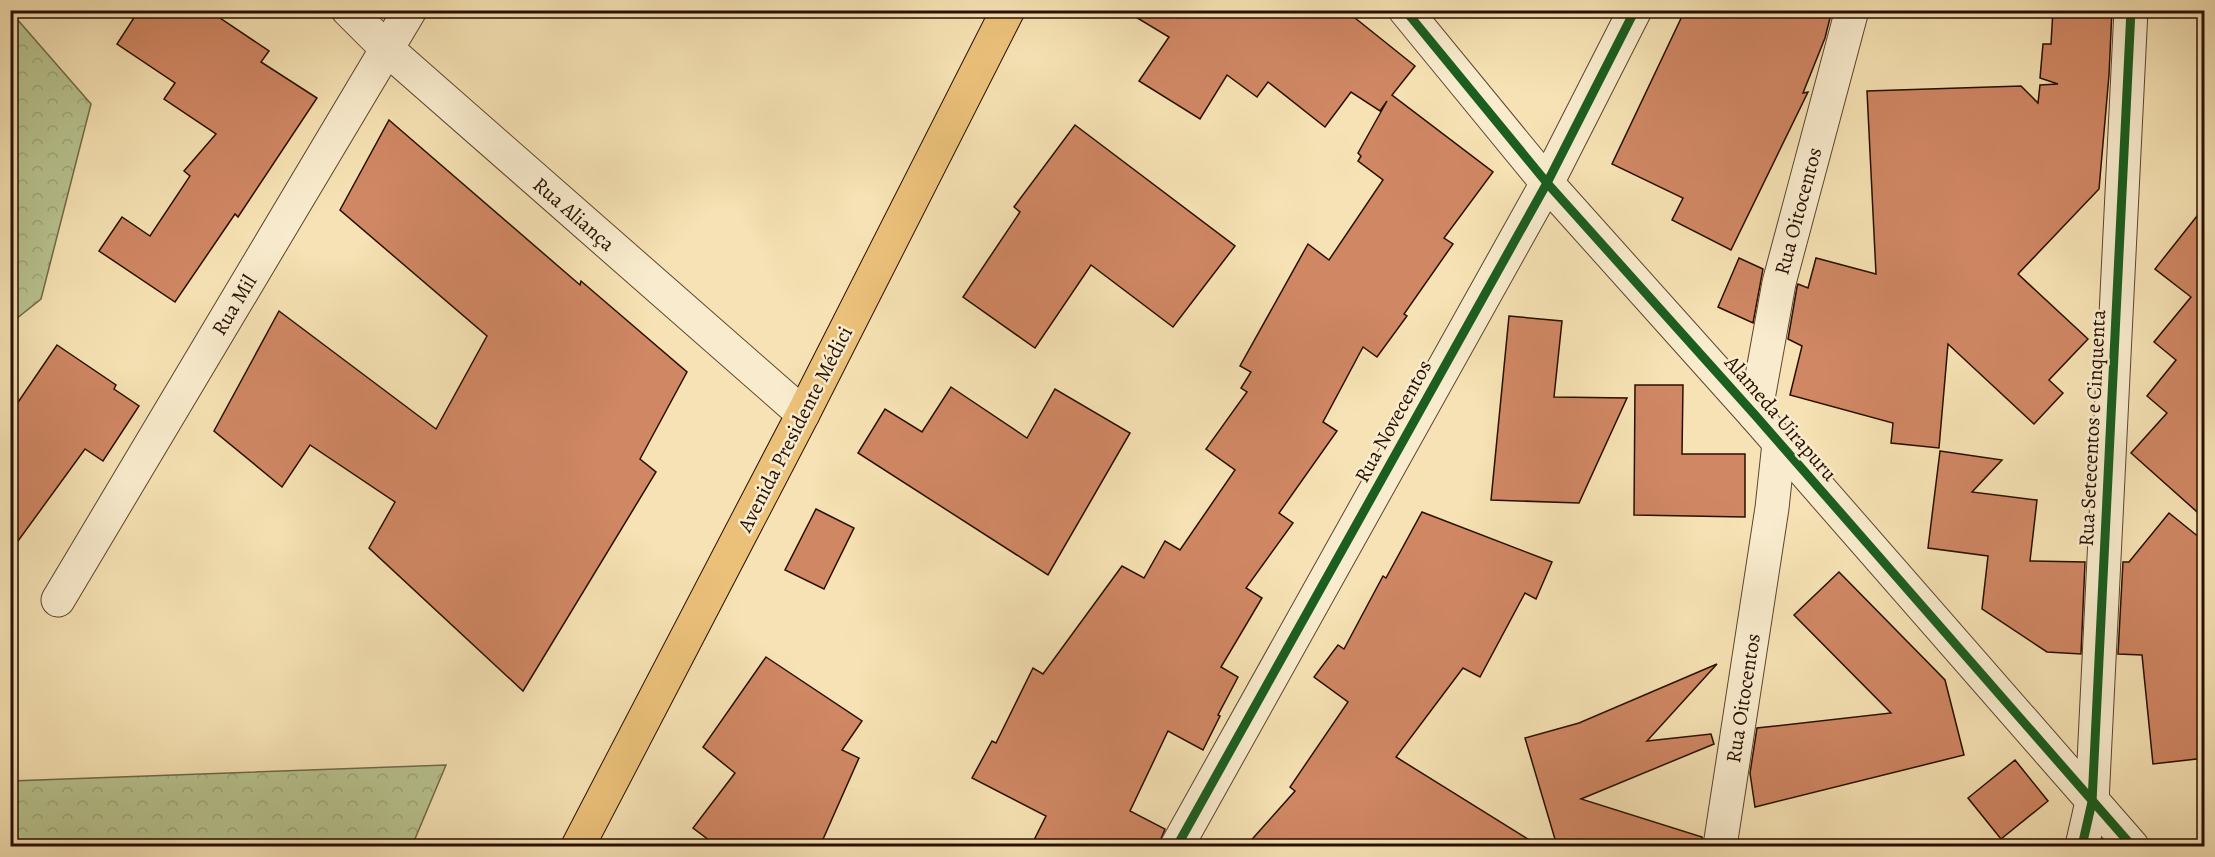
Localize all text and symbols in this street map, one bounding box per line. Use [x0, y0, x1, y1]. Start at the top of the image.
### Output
street label: Rua Oitocentos [1768, 144, 1828, 278]
street label: Rua Aliança [527, 171, 621, 258]
street label: Rua Mil [205, 269, 263, 341]
street label: Rua Setecentos e Cinquenta [2072, 309, 2112, 547]
street label: Avenida Presidente Médici [730, 321, 859, 538]
street label: Alameda Uirapuru [1718, 348, 1844, 487]
street label: Rua Novecentos [1348, 355, 1438, 487]
street label: Rua Oitocentos [1719, 631, 1767, 765]

